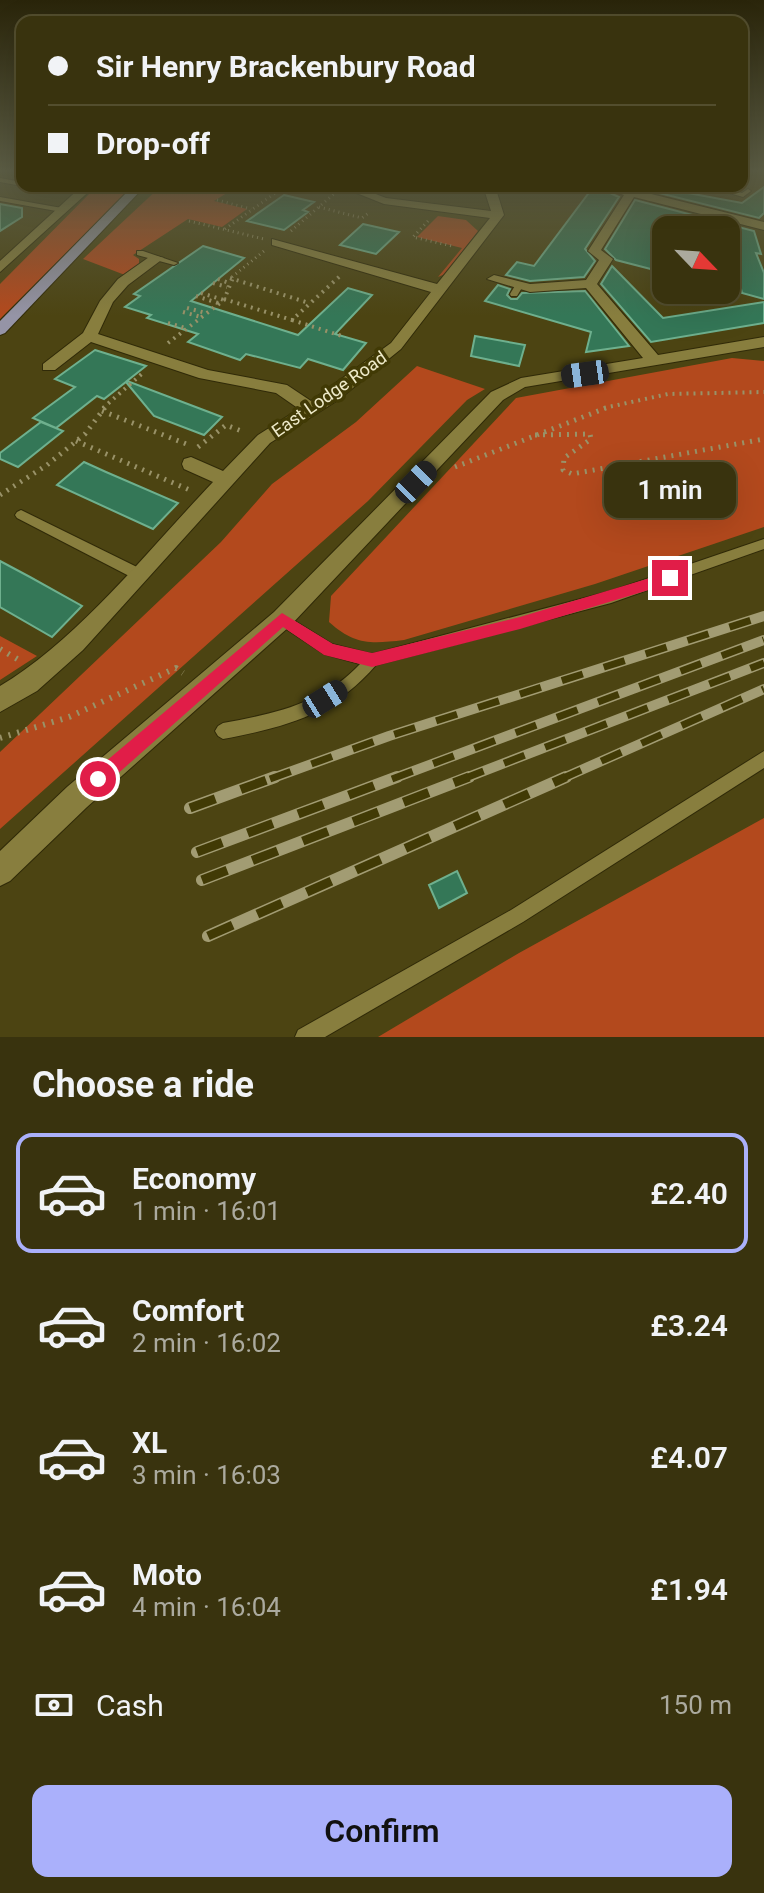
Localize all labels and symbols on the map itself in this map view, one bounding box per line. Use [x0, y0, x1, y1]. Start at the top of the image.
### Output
north arrow [652, 216, 740, 304]
street label: East Lodge Road [268, 347, 390, 441]
car [560, 359, 610, 389]
car [391, 456, 441, 508]
callout: 1 min [604, 462, 736, 518]
route end [652, 560, 688, 596]
car [298, 676, 352, 722]
route start [80, 761, 116, 797]

